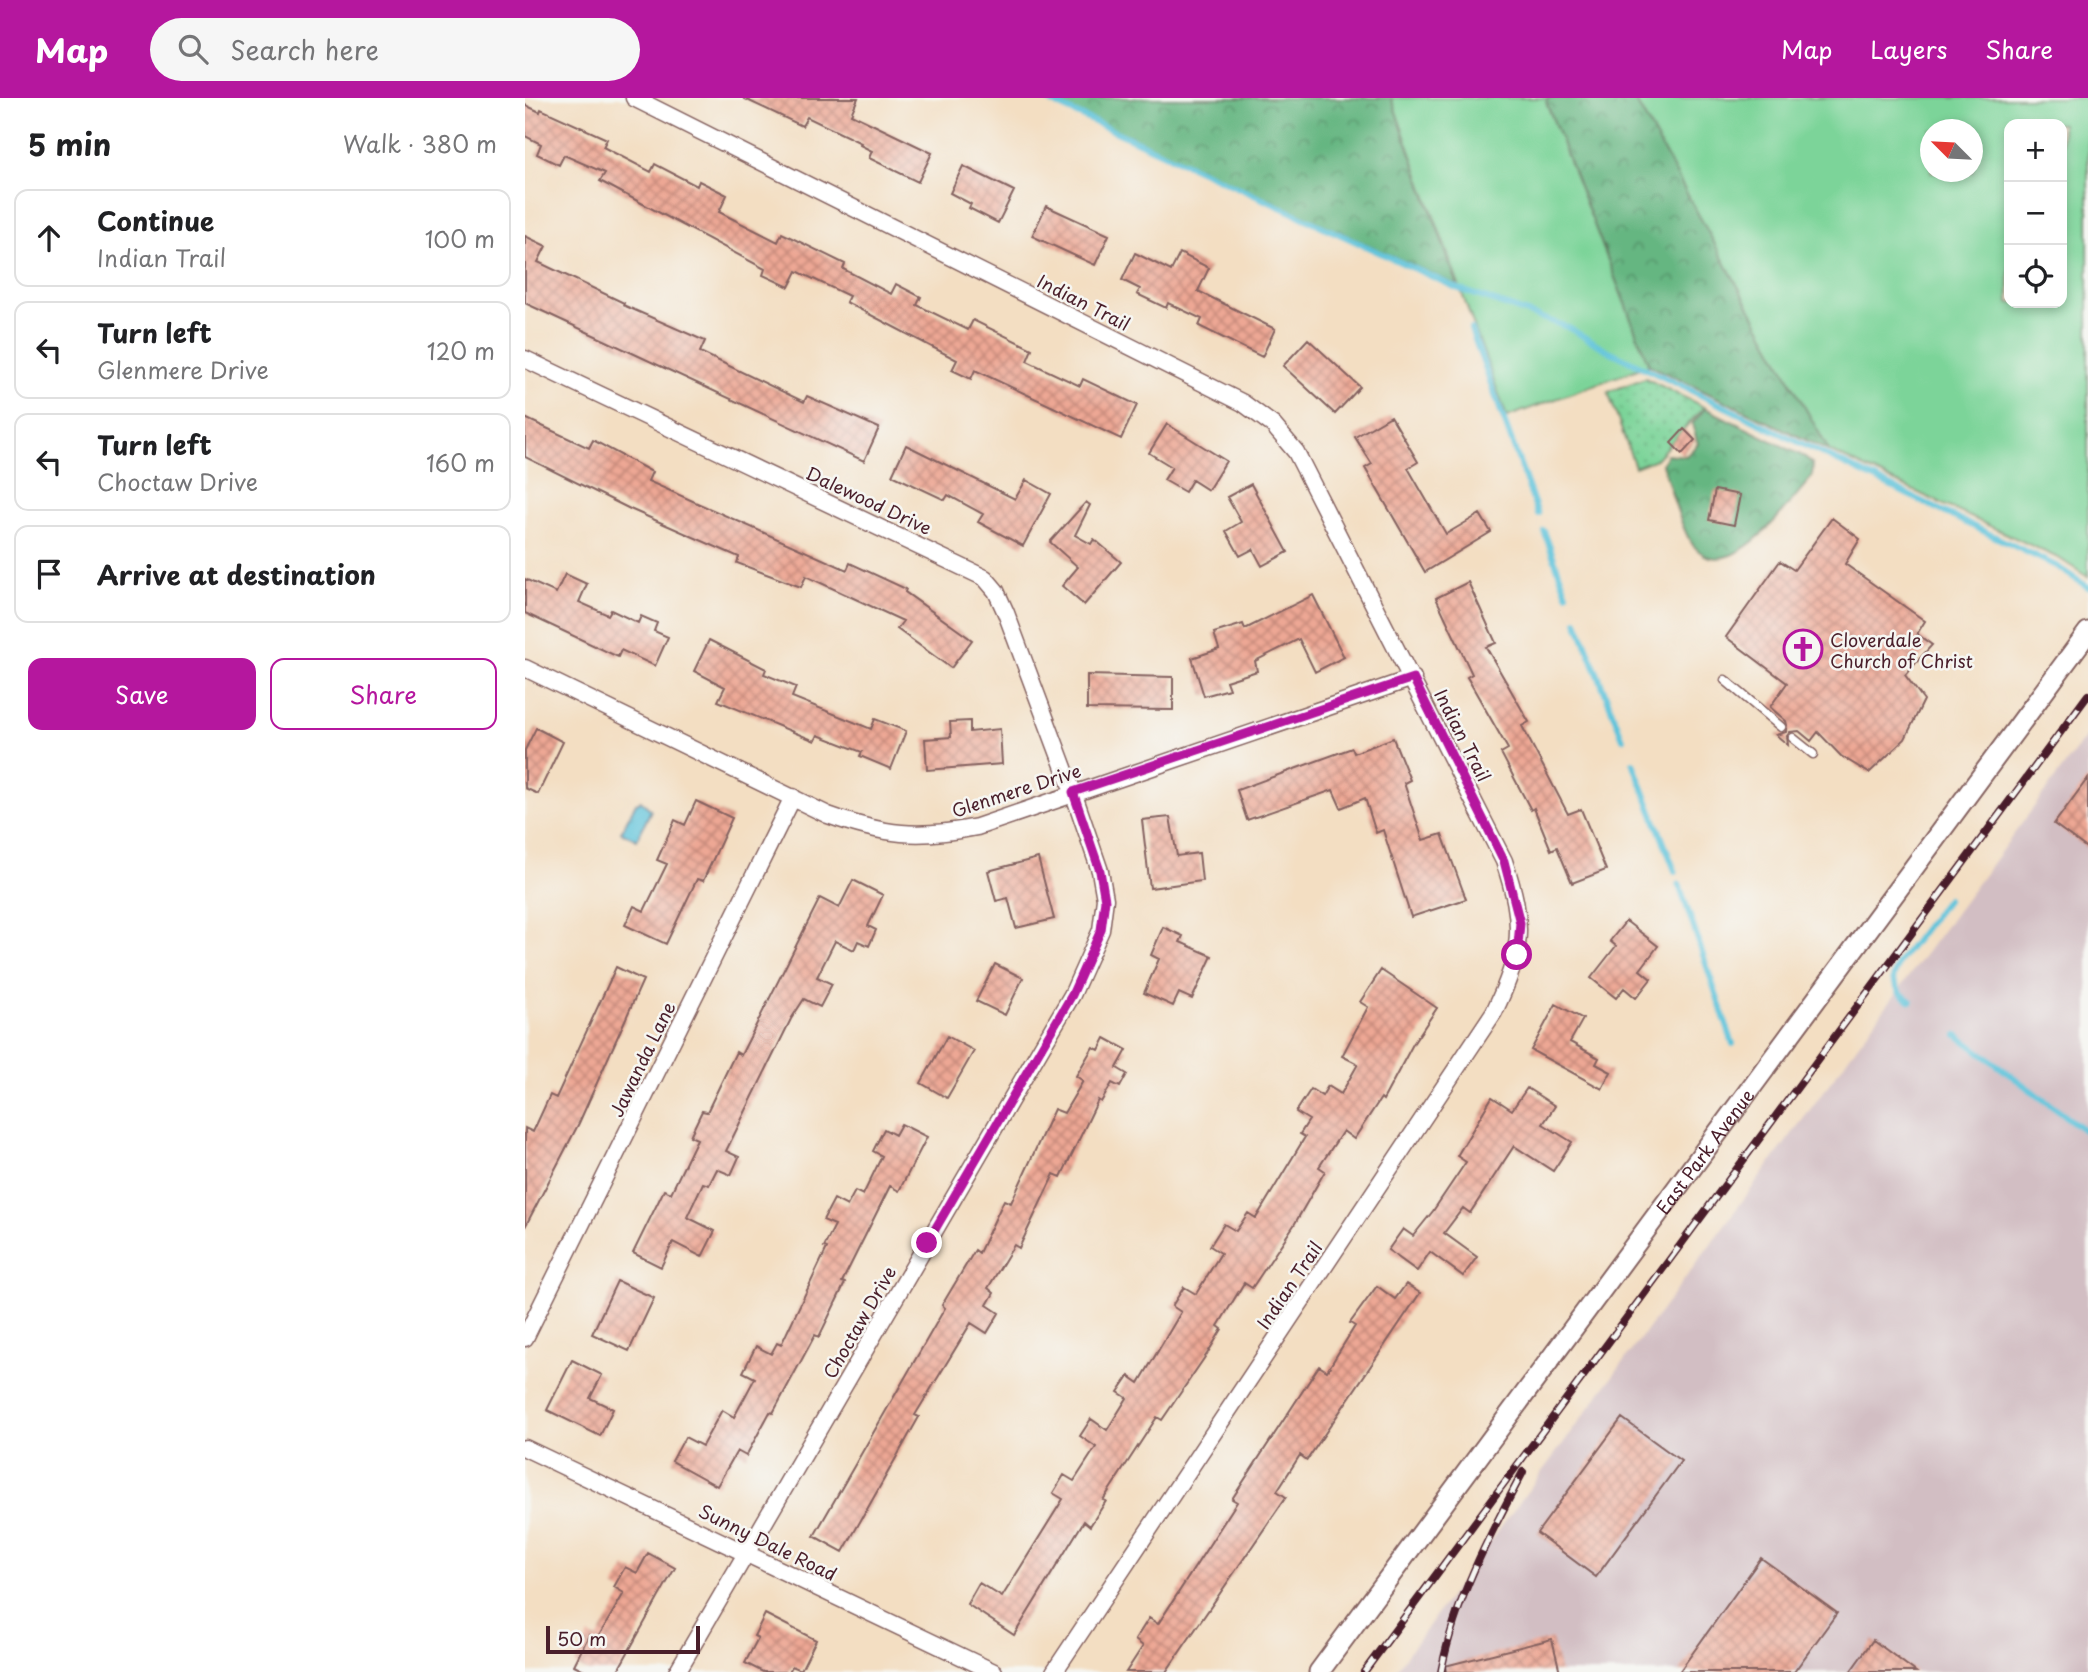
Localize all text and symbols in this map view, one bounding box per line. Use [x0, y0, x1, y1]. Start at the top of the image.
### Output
search box [150, 18, 640, 81]
text: Map [35, 24, 108, 74]
icon: search [174, 30, 212, 68]
text: Search here [230, 30, 379, 69]
text: Map [1781, 31, 1832, 67]
text: Layers [1870, 31, 1947, 67]
text: Share [1985, 31, 2053, 67]
north arrow [1920, 119, 1983, 182]
map controls [2004, 119, 2067, 308]
button: + [2004, 119, 2067, 182]
text: 5 min [28, 121, 111, 166]
text: Walk · 380 m [343, 126, 497, 161]
button: − [2004, 182, 2067, 245]
text: Continue [97, 201, 214, 240]
icon: ahead [30, 219, 68, 257]
text: 100 m [425, 221, 495, 256]
text: Indian Trail [97, 240, 226, 275]
button: locate [2004, 245, 2067, 308]
street label: Indian Trail [1033, 267, 1135, 337]
text: Turn left [97, 313, 212, 352]
icon: left [30, 331, 68, 369]
text: 120 m [427, 333, 495, 368]
text: Glenmere Drive [97, 352, 269, 387]
text: Turn left [97, 425, 212, 464]
icon: left [30, 443, 68, 481]
text: 160 m [426, 445, 495, 480]
street label: Dalewood Drive [802, 459, 936, 541]
text: Choctaw Drive [97, 464, 258, 499]
icon: arrive [30, 555, 68, 593]
text: Arrive at destination [97, 555, 376, 594]
place label: Cloverdale Church of Christ [1830, 626, 1973, 674]
church icon: Cloverdale Church of Christ [1782, 628, 1824, 670]
button: Save [28, 658, 256, 730]
button: Share [270, 658, 497, 730]
street label: Indian Trail [1428, 684, 1498, 786]
street label: Glenmere Drive [948, 756, 1084, 824]
route start [1501, 939, 1532, 970]
street label: Jawanda Lane [602, 997, 682, 1121]
street label: East Park Avenue [1649, 1082, 1760, 1219]
route end [911, 1227, 942, 1258]
street label: Indian Trail [1250, 1236, 1328, 1334]
street label: Choctaw Drive [816, 1261, 902, 1383]
street label: Sunny Dale Road [694, 1497, 842, 1587]
scale bar [546, 1623, 700, 1655]
text: 50 m [557, 1624, 606, 1652]

